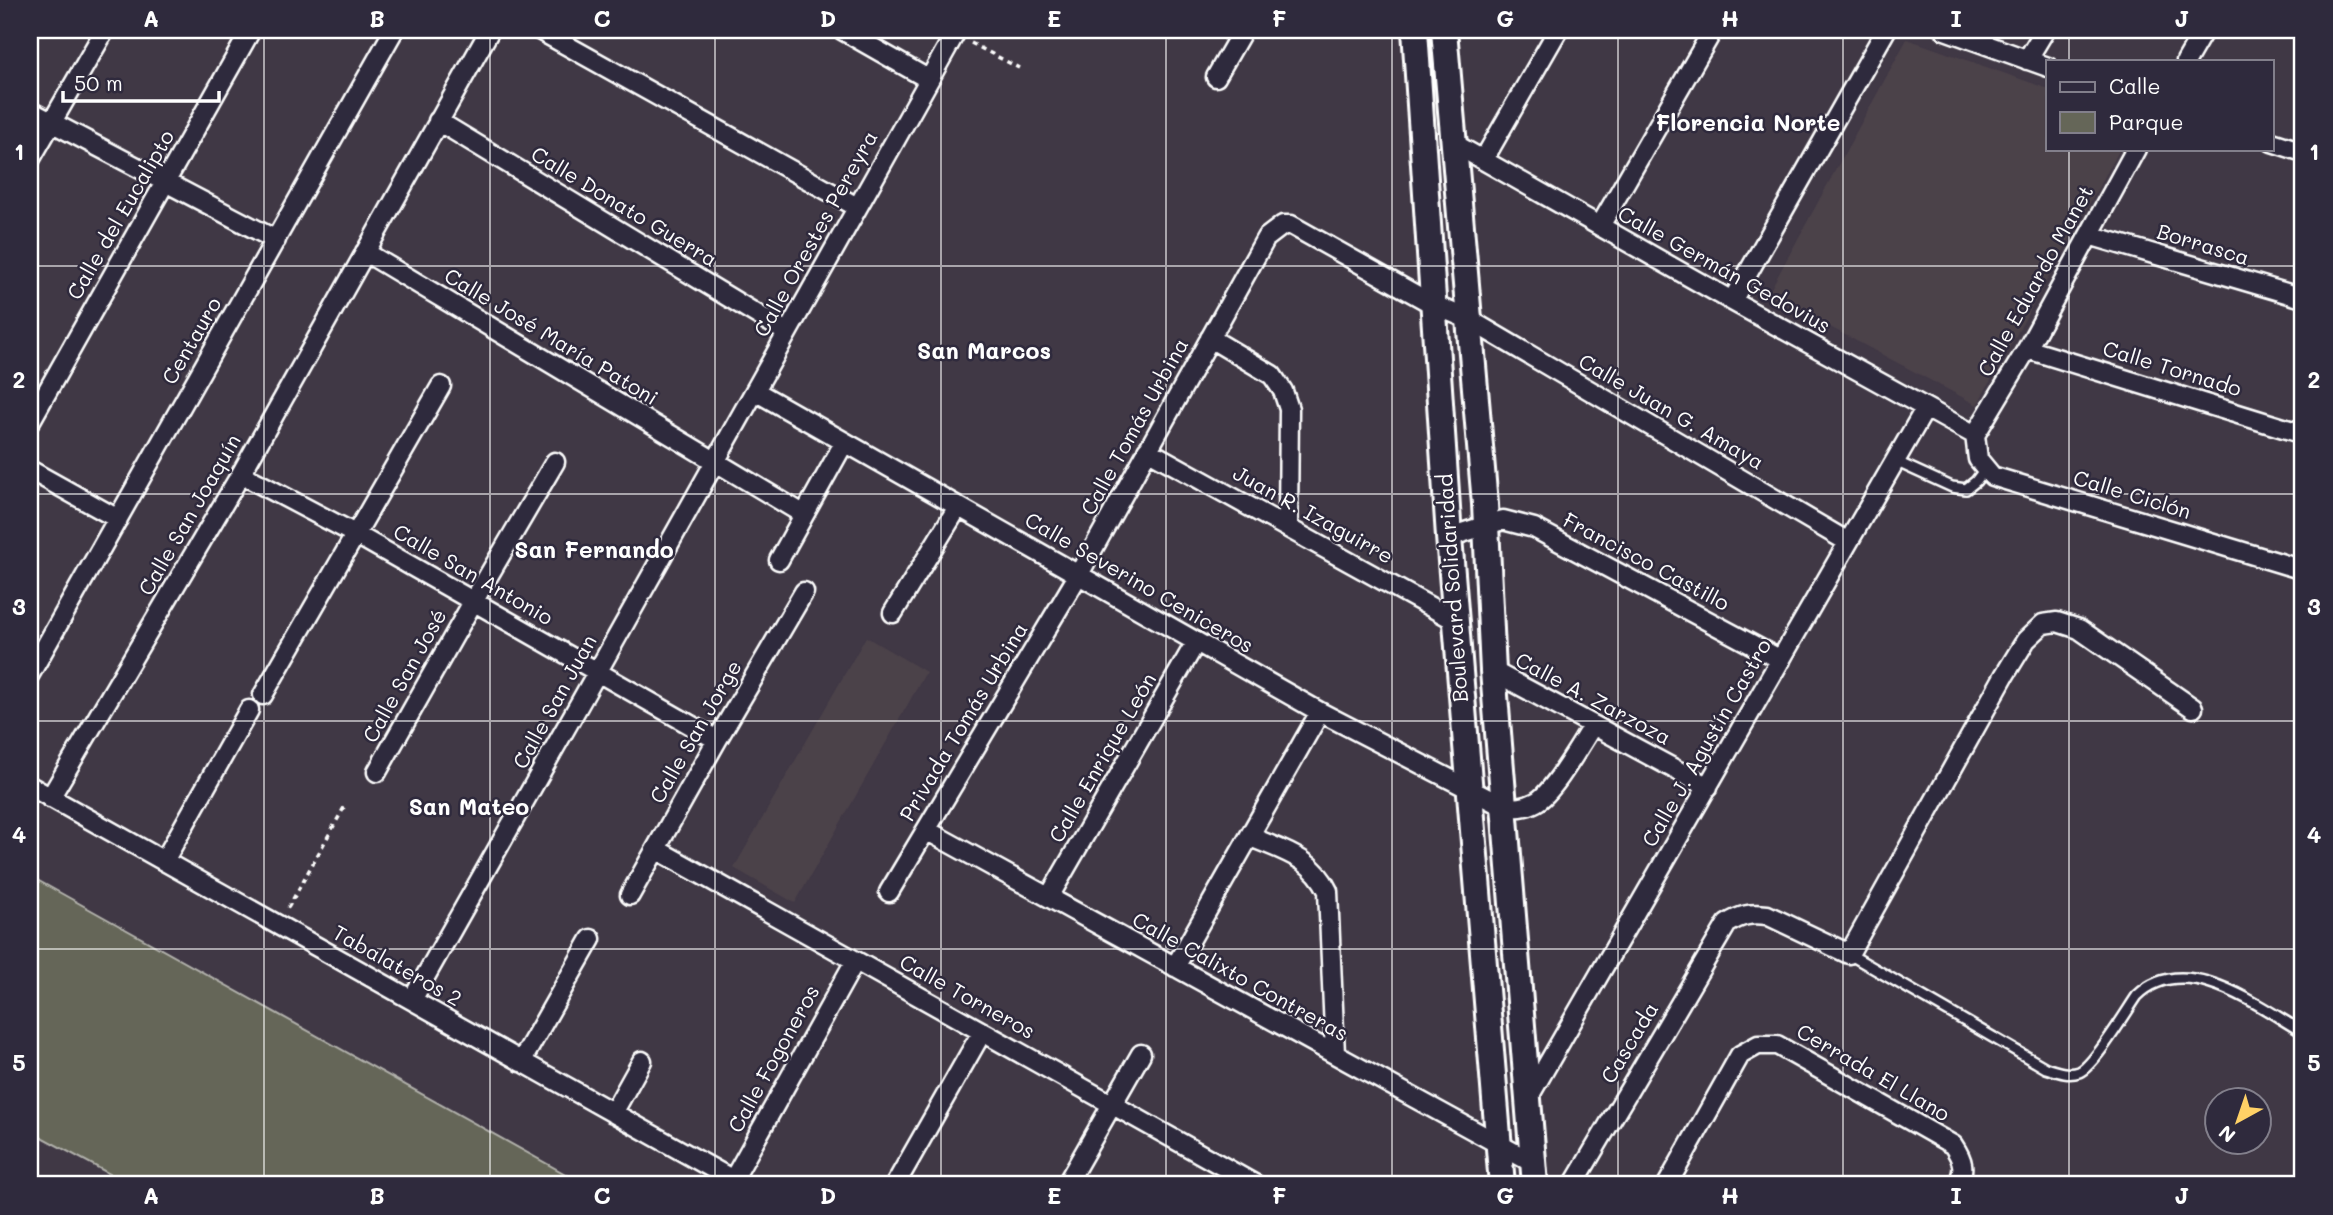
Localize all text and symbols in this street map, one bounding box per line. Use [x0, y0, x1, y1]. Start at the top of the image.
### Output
text: A [143, 3, 159, 33]
text: B [369, 3, 385, 33]
text: C [593, 3, 611, 33]
text: D [820, 3, 836, 33]
text: E [1047, 3, 1061, 33]
text: F [1272, 3, 1286, 33]
text: G [1496, 3, 1514, 33]
text: H [1721, 3, 1739, 33]
text: I [1950, 3, 1962, 33]
text: J [2174, 3, 2190, 33]
scale bar [63, 60, 219, 104]
legend [2046, 60, 2274, 150]
text: 50 m [74, 69, 123, 96]
text: Calle [2109, 72, 2161, 99]
district label: Florencia Norte [1655, 107, 1841, 137]
text: Parque [2109, 108, 2183, 135]
street label: Calle del Eucalipto [60, 124, 179, 304]
street label: Calle Orestes Pereyra [747, 125, 883, 341]
text: 1 [14, 136, 24, 166]
text: 1 [2309, 136, 2319, 166]
street label: Calle Donato Guerra [527, 139, 723, 272]
street label: Calle Eduardo Manet [1971, 180, 2099, 381]
street label: Calle Germán Gedovius [1614, 199, 1836, 338]
street label: Borrasca [2154, 217, 2253, 270]
street label: Calle José María Patoni [440, 261, 664, 410]
street label: Centauro [155, 292, 227, 389]
street label: Calle Tomás Urbina [1074, 333, 1194, 520]
street label: Calle Tornado [2100, 334, 2245, 401]
district label: San Marcos [917, 335, 1051, 365]
street label: Calle Juan G. Amaya [1574, 347, 1769, 475]
text: 2 [13, 364, 25, 394]
text: 2 [2308, 364, 2320, 394]
street label: Calle San Joaquín [132, 429, 246, 600]
street label: Juan R. Izaguirre [1229, 458, 1399, 569]
street label: Calle Ciclón [2070, 463, 2194, 524]
street label: Boulevard Solidaridad [1430, 473, 1473, 703]
street label: Calle Severino Ceniceros [1021, 505, 1259, 658]
street label: Francisco Castillo [1559, 505, 1734, 616]
street label: Calle San Antonio [389, 517, 558, 630]
district label: San Fernando [514, 534, 674, 564]
text: 3 [12, 591, 26, 621]
text: 3 [2307, 591, 2321, 621]
street label: Calle San José [356, 604, 452, 747]
street label: Privada Tomás Urbina [893, 617, 1033, 826]
street label: Calle San Juan [506, 629, 602, 773]
street label: Calle J. Agustín Castro [1635, 633, 1776, 851]
street label: Calle A. Zarzoza [1511, 645, 1676, 750]
street label: Calle San Jorge [643, 655, 747, 808]
street label: Calle Enrique León [1042, 667, 1161, 847]
district label: San Mateo [409, 791, 529, 821]
text: 4 [12, 819, 26, 849]
text: 4 [2307, 819, 2321, 849]
street label: Calle Calixto Contreras [1128, 905, 1353, 1046]
street label: Tabalateros 2 [328, 918, 467, 1011]
street label: Calle Torneros [895, 947, 1040, 1044]
street label: Calle Fogoneros [721, 980, 824, 1137]
street label: Cascada [1594, 997, 1663, 1088]
street label: Cerrada El Llano [1792, 1017, 1955, 1127]
text: 5 [12, 1047, 26, 1077]
text: 5 [2307, 1047, 2321, 1077]
north arrow [2204, 1086, 2274, 1156]
text: N [2213, 1120, 2240, 1149]
text: A [143, 1180, 159, 1210]
text: B [369, 1180, 385, 1210]
text: C [593, 1180, 611, 1210]
text: D [820, 1180, 836, 1210]
text: E [1047, 1180, 1061, 1210]
text: F [1272, 1180, 1286, 1210]
text: G [1496, 1180, 1514, 1210]
text: H [1721, 1180, 1739, 1210]
text: I [1950, 1180, 1962, 1210]
text: J [2174, 1180, 2190, 1210]

